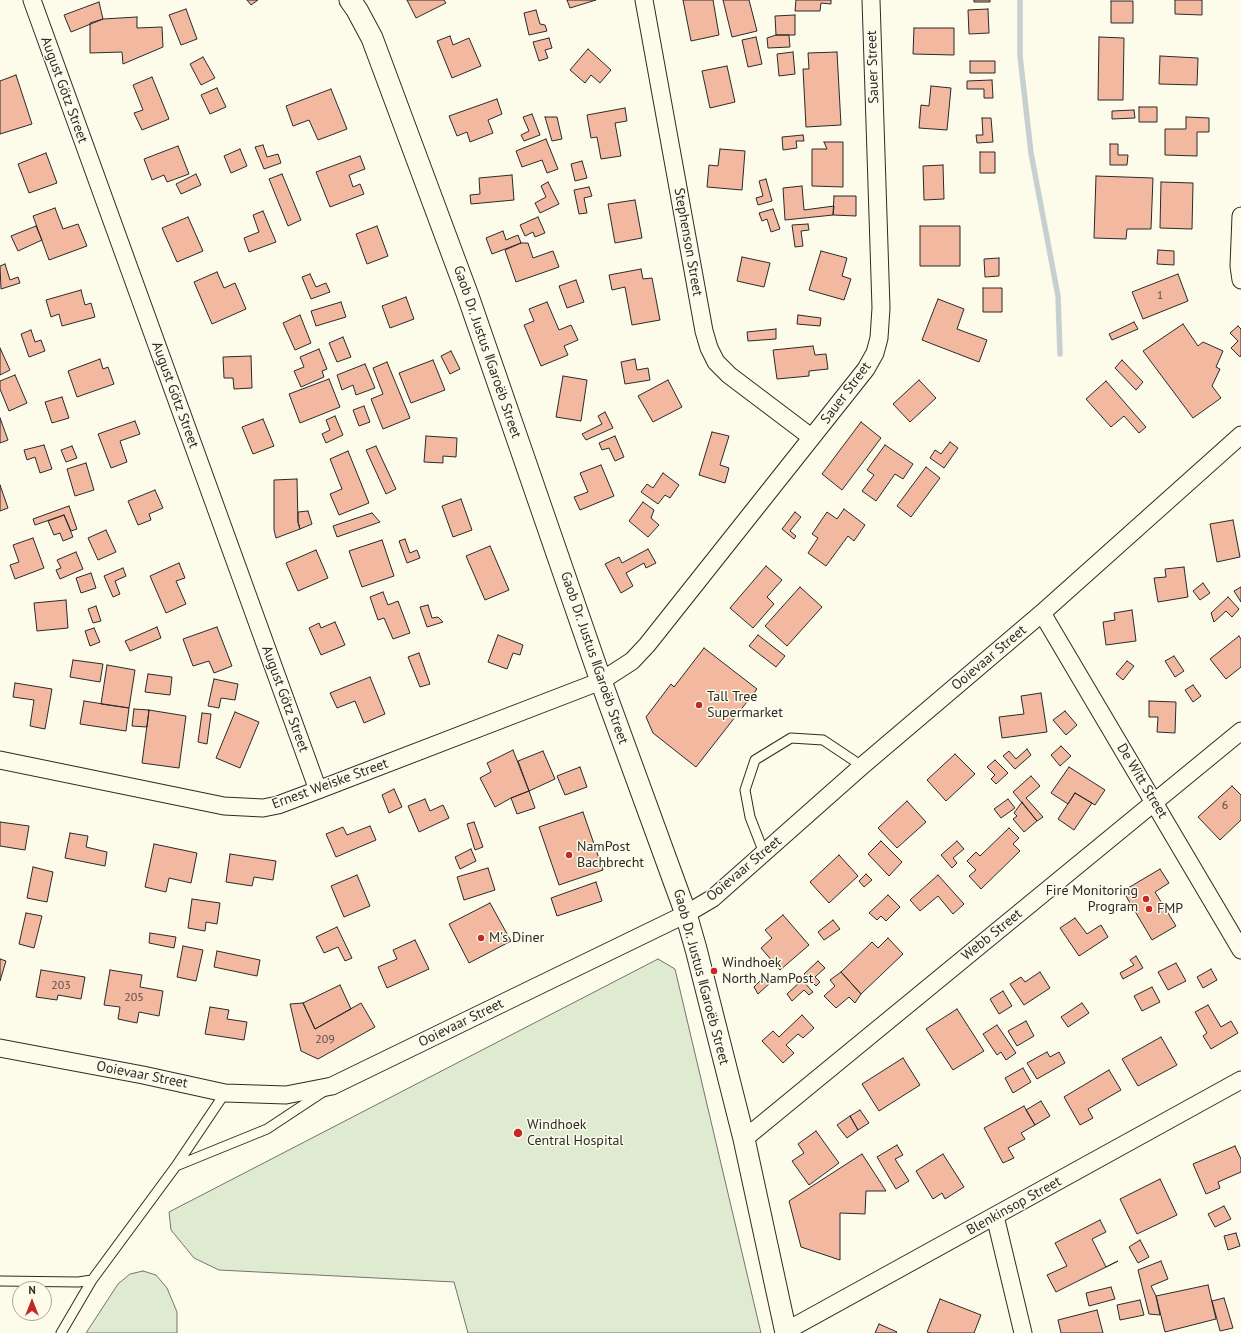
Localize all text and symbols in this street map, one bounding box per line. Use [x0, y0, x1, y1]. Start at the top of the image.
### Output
street label: Sauer Street [863, 30, 883, 104]
street label: August Götz Street [37, 35, 91, 145]
street label: Stephenson Street [670, 187, 706, 297]
street label: Gaob Dr. Justus ǁGaroëb Street [450, 264, 524, 440]
house number: 1 [1157, 289, 1163, 303]
street label: August Götz Street [148, 340, 202, 450]
street label: Sauer Street [817, 359, 875, 427]
street label: Gaob Dr. Justus ǁGaroëb Street [557, 570, 631, 746]
street label: Ooievaar Street [948, 622, 1030, 694]
street label: August Götz Street [258, 644, 312, 754]
place label: Tall Tree Supermarket [707, 689, 783, 722]
marker: Tall Tree Supermarket [694, 700, 704, 710]
street label: De Witt Street [1113, 741, 1171, 821]
street label: Ernest Weiske Street [270, 755, 390, 813]
house number: 6 [1222, 799, 1228, 813]
street label: Ooievaar Street [703, 833, 785, 905]
place label: NamPost Bachbrecht [577, 839, 644, 872]
marker: NamPost Bachbrecht [564, 850, 574, 860]
place label: Fire Monitoring Program [1046, 883, 1138, 916]
street label: Gaob Dr. Justus ǁGaroëb Street [669, 887, 733, 1067]
marker: Fire Monitoring Program [1141, 894, 1151, 904]
place label: FMP [1157, 901, 1183, 917]
marker: FMP [1144, 904, 1154, 914]
street label: Webb Street [958, 906, 1026, 964]
place label: M's Diner [489, 930, 544, 946]
marker: M's Diner [476, 933, 486, 943]
place label: Windhoek North NamPost [722, 955, 813, 988]
marker: Windhoek North NamPost [709, 966, 719, 976]
house number: 203 [51, 979, 71, 993]
house number: 205 [124, 991, 144, 1005]
street label: Ooievaar Street [416, 995, 506, 1051]
house number: 209 [315, 1033, 335, 1047]
street label: Ooievaar Street [95, 1058, 189, 1092]
place label: Windhoek Central Hospital [527, 1117, 623, 1150]
marker: Windhoek Central Hospital [512, 1127, 524, 1139]
street label: Blenkinsop Street [964, 1173, 1064, 1239]
north arrow [12, 1281, 52, 1321]
text: N [28, 1283, 36, 1297]

